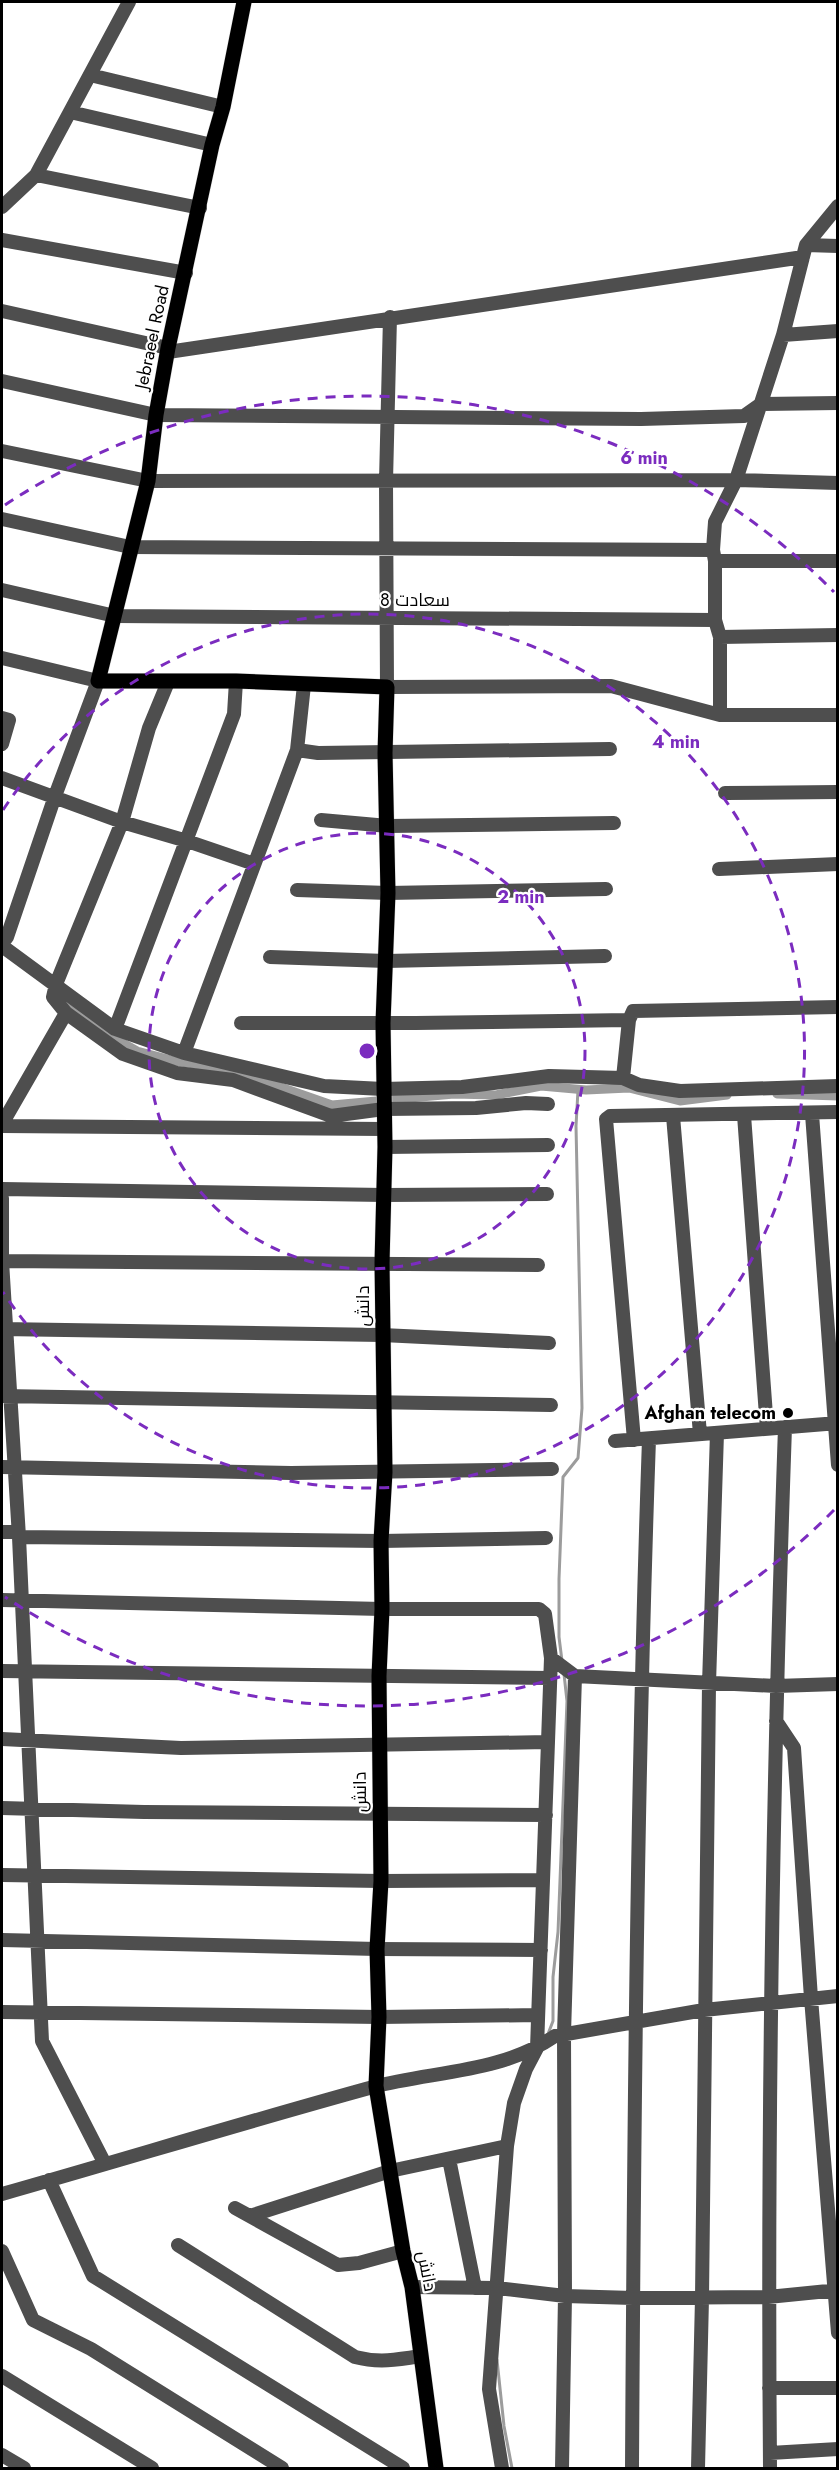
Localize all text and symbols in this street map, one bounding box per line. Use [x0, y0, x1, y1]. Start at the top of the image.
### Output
street label: Jebraeel Road [128, 283, 176, 393]
text: 6 min [620, 445, 668, 471]
street label: سعادت 8 [380, 587, 450, 613]
text: 4 min [652, 729, 700, 755]
text: 2 min [497, 884, 545, 910]
centre of rings [357, 1041, 377, 1061]
street label: دانش [350, 1286, 376, 1326]
place label: Afghan telecom [643, 1400, 776, 1426]
marker: Afghan telecom [781, 1406, 795, 1420]
street label: دانش [347, 1771, 373, 1813]
street label: دانش [410, 2248, 444, 2294]

